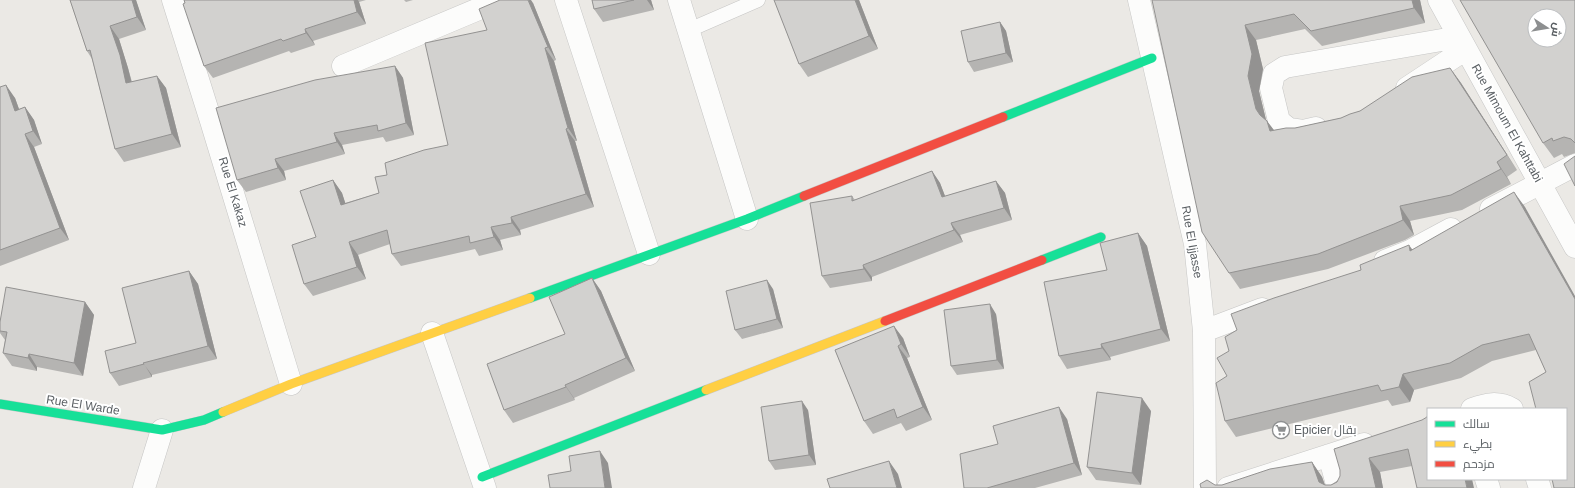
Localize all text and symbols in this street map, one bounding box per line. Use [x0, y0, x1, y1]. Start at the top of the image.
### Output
north arrow [1527, 8, 1567, 48]
text: ش [1548, 22, 1564, 38]
street label: Rue Mimoum El Kahttabi [1469, 62, 1545, 184]
street label: Rue El Kakaz [216, 155, 250, 229]
street label: Rue El Ijjasse [1179, 205, 1205, 280]
street label: Rue El Warde [45, 392, 121, 418]
legend [1427, 408, 1567, 480]
text: سالك [1463, 417, 1490, 431]
supermarket icon: Epicier بقال [1271, 420, 1291, 440]
place label: Epicier بقال [1294, 423, 1356, 437]
text: بطيء [1463, 437, 1492, 454]
text: مزدحم [1463, 457, 1495, 472]

